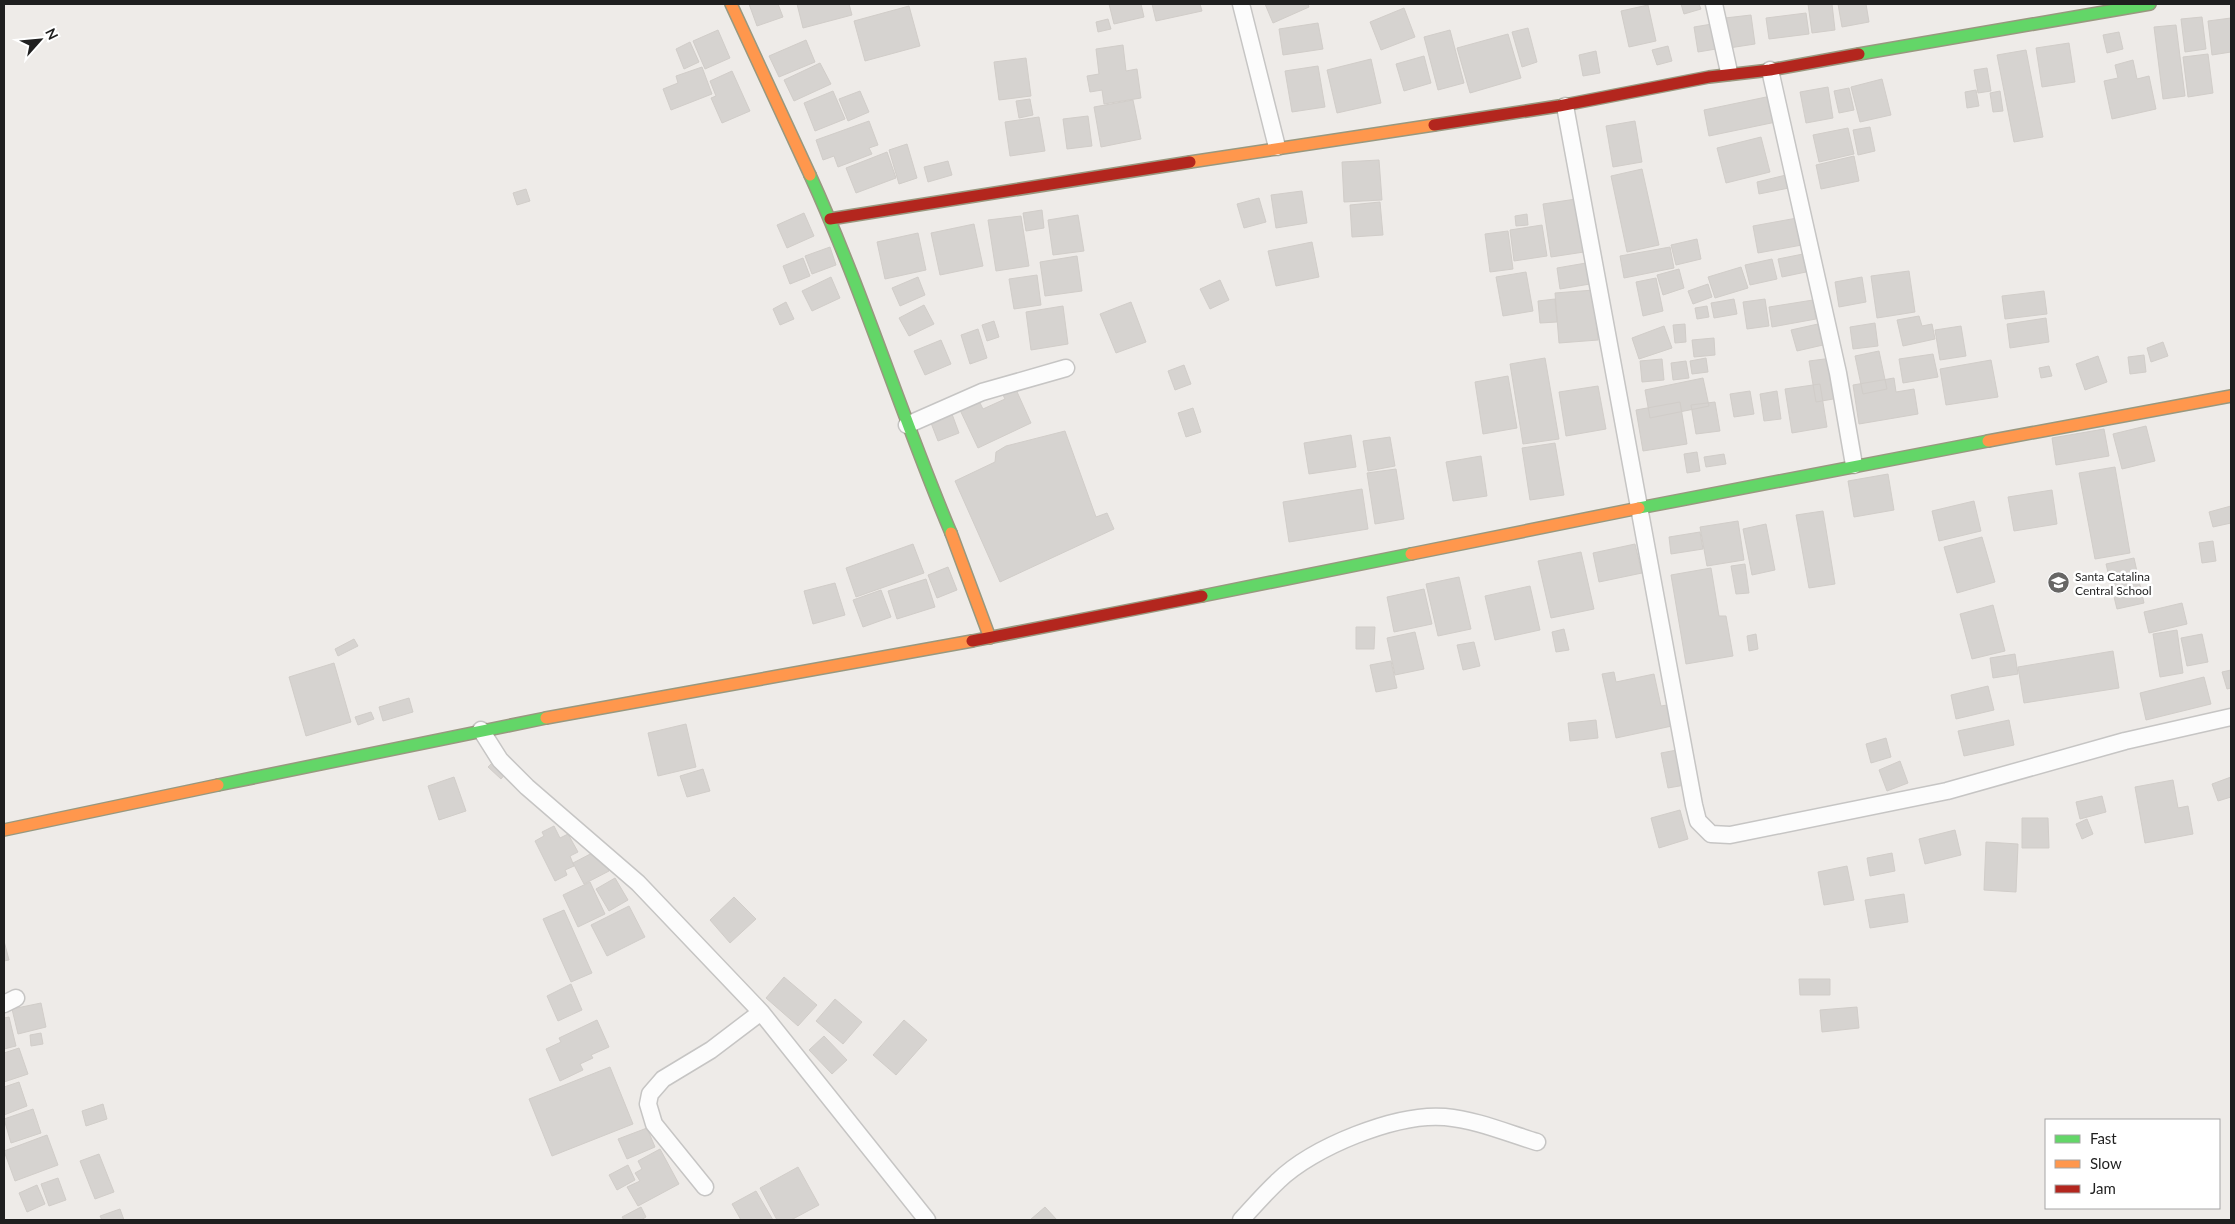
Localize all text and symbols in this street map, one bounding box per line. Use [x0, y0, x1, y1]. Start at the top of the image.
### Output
north arrow [15, 15, 65, 65]
text: N [42, 25, 62, 43]
place label: Santa Catalina Central School [2075, 569, 2152, 598]
school or university icon: Santa Catalina Central School [2047, 571, 2071, 595]
legend [2045, 1119, 2220, 1209]
text: Fast [2090, 1129, 2117, 1147]
text: Slow [2090, 1154, 2122, 1172]
text: Jam [2090, 1179, 2116, 1197]

